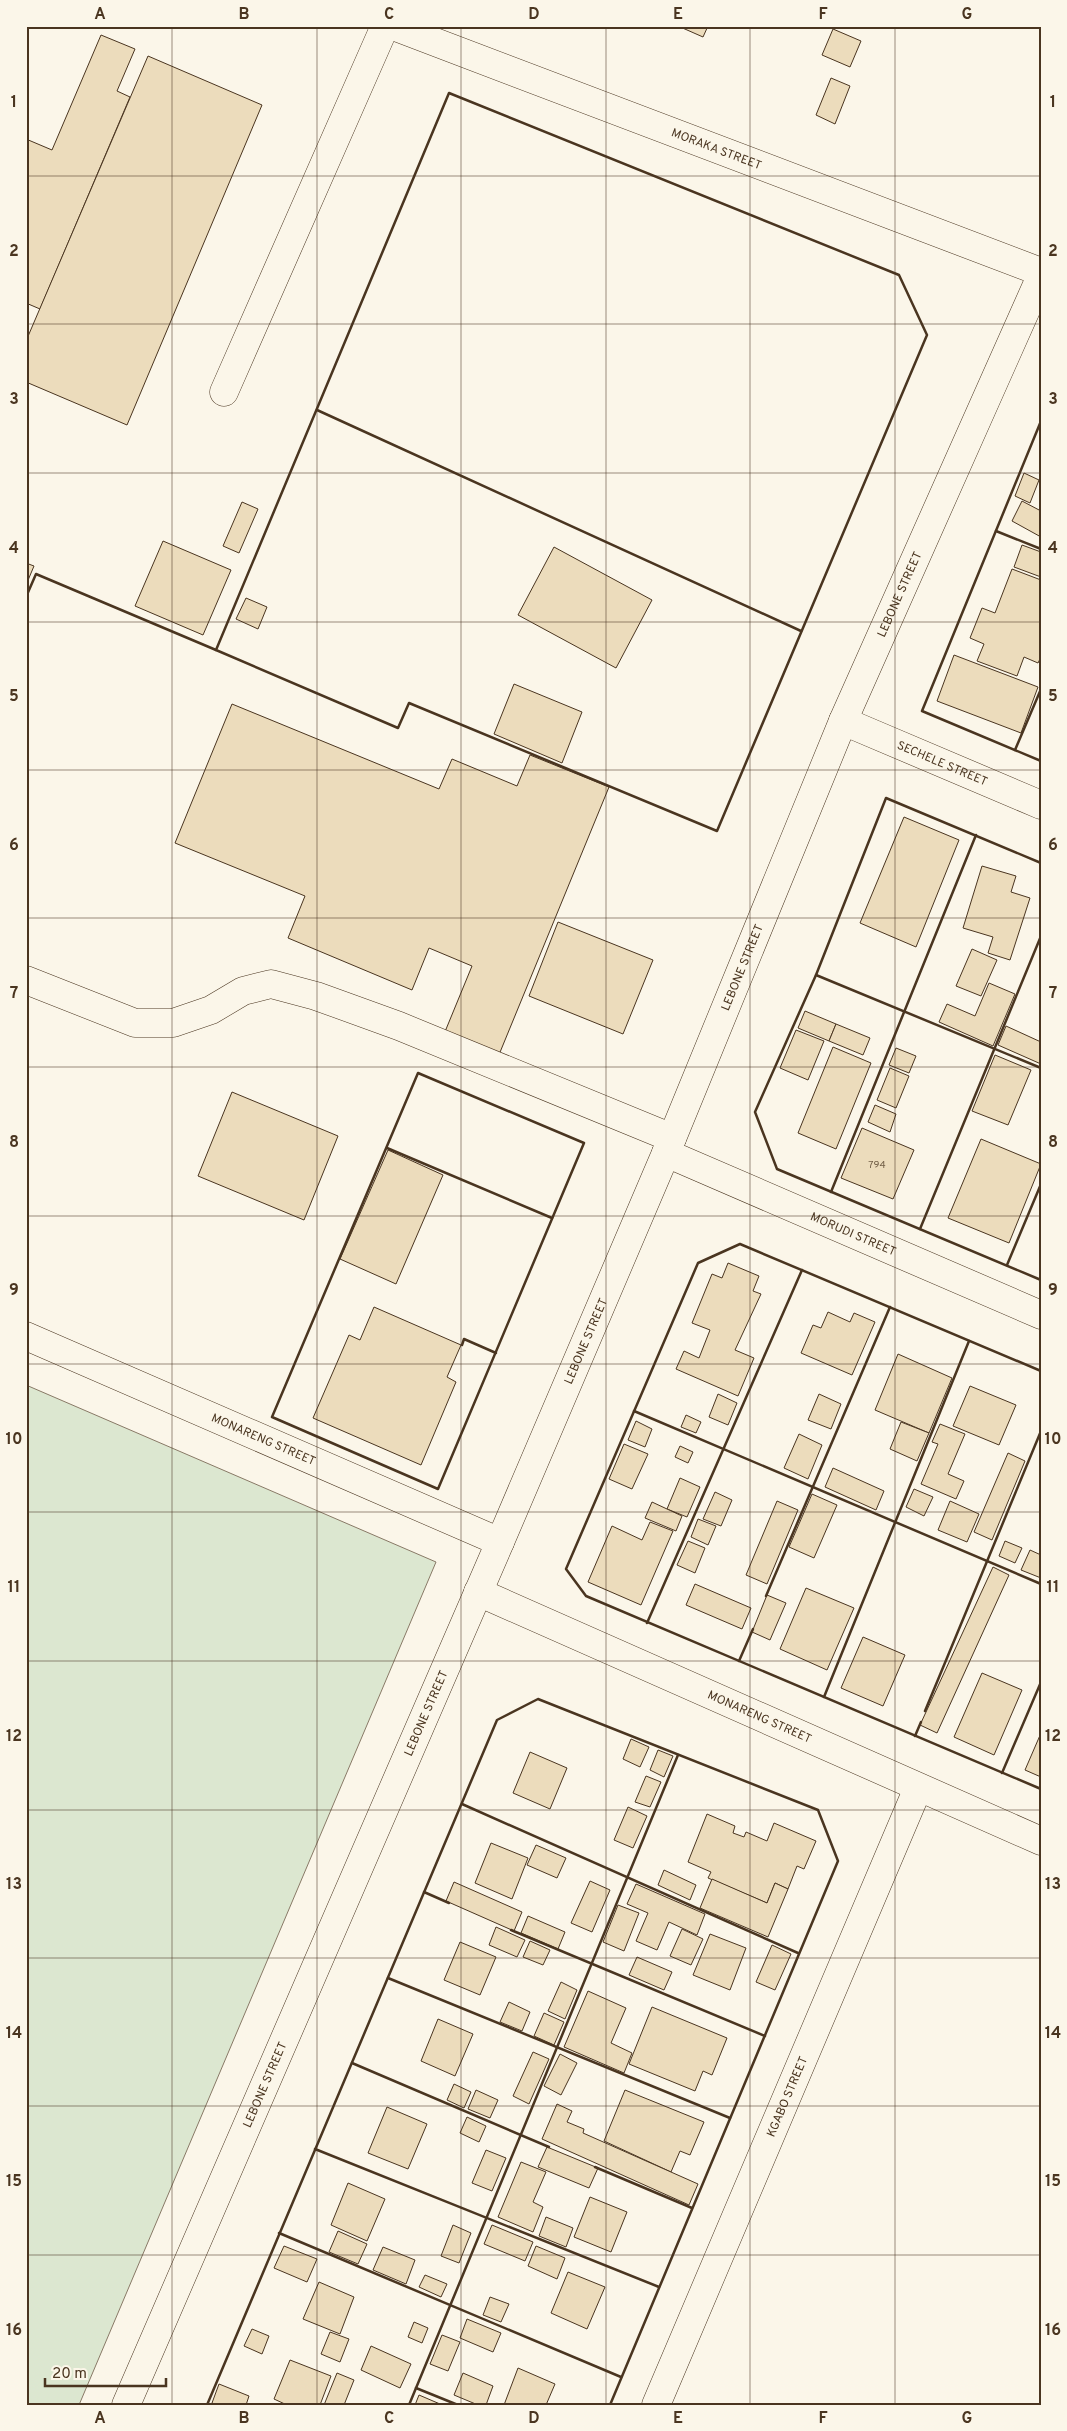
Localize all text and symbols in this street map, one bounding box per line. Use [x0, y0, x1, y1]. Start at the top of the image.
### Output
text: A [94, 5, 106, 25]
text: B [238, 5, 250, 25]
text: C [384, 5, 394, 25]
text: D [528, 5, 540, 25]
text: E [673, 5, 683, 25]
text: F [818, 5, 828, 25]
text: G [962, 5, 972, 25]
text: 1 [11, 93, 17, 113]
text: 1 [1050, 93, 1056, 113]
street label: MORAKA STREET [669, 125, 764, 174]
text: 2 [9, 242, 19, 262]
text: 2 [1048, 242, 1058, 262]
text: 3 [9, 390, 19, 410]
text: 3 [1048, 390, 1058, 410]
text: 4 [9, 539, 19, 559]
text: 4 [1048, 539, 1058, 559]
street label: LEBONE STREET [874, 549, 926, 640]
text: 5 [9, 687, 19, 707]
text: 5 [1048, 687, 1058, 707]
street label: SECHELE STREET [894, 738, 990, 790]
text: 6 [9, 836, 19, 856]
text: 6 [1048, 836, 1058, 856]
street label: LEBONE STREET [718, 922, 768, 1013]
text: 7 [10, 984, 18, 1004]
text: 7 [1049, 984, 1057, 1004]
text: 8 [9, 1133, 19, 1153]
text: 8 [1048, 1133, 1058, 1153]
house number: 794 [868, 1159, 886, 1172]
street label: MORUDI STREET [807, 1209, 898, 1260]
text: 9 [9, 1281, 19, 1301]
text: 9 [1048, 1281, 1058, 1301]
street label: LEBONE STREET [561, 1296, 612, 1387]
street label: MONARENG STREET [208, 1410, 318, 1470]
text: 10 [6, 1430, 22, 1450]
text: 10 [1045, 1430, 1061, 1450]
text: 11 [8, 1578, 20, 1598]
text: 11 [1047, 1578, 1059, 1598]
street label: LEBONE STREET [401, 1668, 452, 1759]
street label: MONARENG STREET [705, 1687, 814, 1748]
text: 12 [6, 1727, 22, 1747]
text: 12 [1045, 1727, 1061, 1747]
text: 13 [6, 1875, 22, 1895]
text: 13 [1045, 1875, 1061, 1895]
text: 14 [6, 2024, 22, 2044]
text: 14 [1045, 2024, 1061, 2044]
street label: LEBONE STREET [240, 2040, 291, 2131]
street label: KGABO STREET [764, 2054, 812, 2140]
text: 15 [6, 2172, 22, 2192]
text: 15 [1045, 2172, 1061, 2192]
text: 16 [6, 2321, 22, 2341]
text: 16 [1045, 2321, 1061, 2341]
scale bar [45, 2356, 166, 2388]
text: 20 m [52, 2365, 87, 2384]
text: A [94, 2409, 106, 2429]
text: B [238, 2409, 250, 2429]
text: C [384, 2409, 394, 2429]
text: D [528, 2409, 540, 2429]
text: E [673, 2409, 683, 2429]
text: F [818, 2409, 828, 2429]
text: G [962, 2409, 972, 2429]

